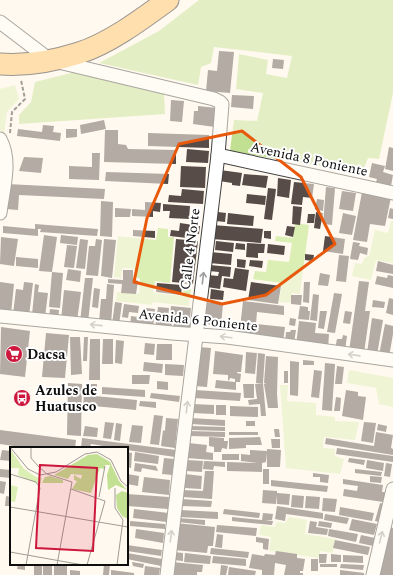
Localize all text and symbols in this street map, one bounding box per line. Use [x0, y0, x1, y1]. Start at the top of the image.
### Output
street label: Avenida 8 Poniente [248, 136, 370, 182]
street label: Calle 4 Norte [175, 207, 205, 291]
one-way arrow [199, 272, 207, 285]
street label: Avenida 6 Poniente [137, 303, 259, 337]
one-way arrow [90, 322, 103, 329]
one-way arrow [220, 333, 233, 341]
supermarket icon: Dacsa [4, 344, 24, 364]
place label: Dacsa [27, 344, 66, 365]
one-way arrow [348, 351, 361, 359]
place label: Azules de Huatusco [35, 380, 97, 417]
bus stop icon: Azules de Huatusco [12, 388, 32, 408]
one-way arrow [183, 401, 191, 414]
inset map [10, 447, 128, 565]
one-way arrow [168, 530, 175, 543]
one-way arrow [378, 531, 385, 544]

